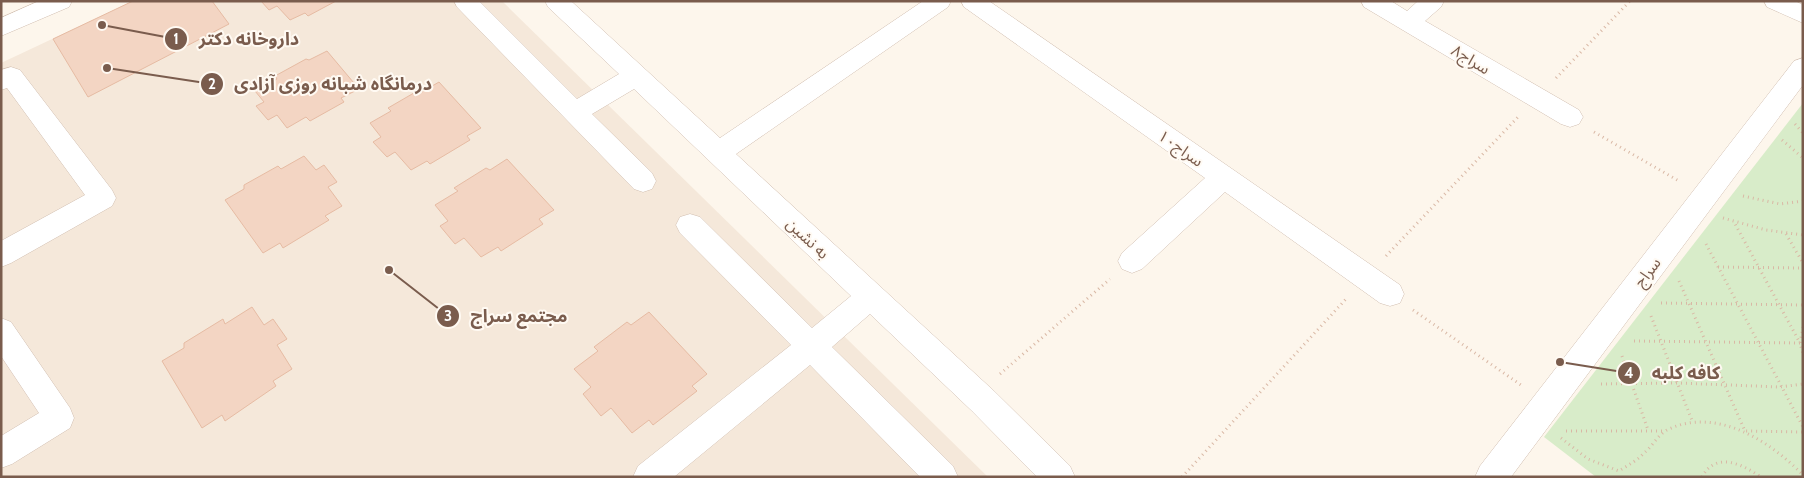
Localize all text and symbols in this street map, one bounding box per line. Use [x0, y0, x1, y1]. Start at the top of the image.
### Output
callout: داروخانه دکتر [164, 22, 309, 55]
text: داروخانه دکتر [198, 28, 299, 50]
text: 1 [173, 30, 179, 48]
street label: سراج۸ [1446, 41, 1493, 81]
callout: درمانگاه شبانه روزی آزادی [199, 67, 442, 100]
text: درمانگاه شبانه روزی آزادی [234, 73, 432, 95]
text: 2 [208, 75, 216, 93]
street label: سراج۱۰ [1153, 126, 1207, 173]
street label: به نشین [782, 214, 833, 263]
street label: سراج [1630, 254, 1667, 293]
callout: مجتمع سراج [436, 300, 578, 333]
text: مجتمع سراج [470, 305, 568, 329]
text: 3 [444, 307, 452, 325]
callout: کافه کلبه [1617, 356, 1730, 389]
text: کافه کلبه [1652, 362, 1721, 384]
text: 4 [1624, 364, 1634, 382]

